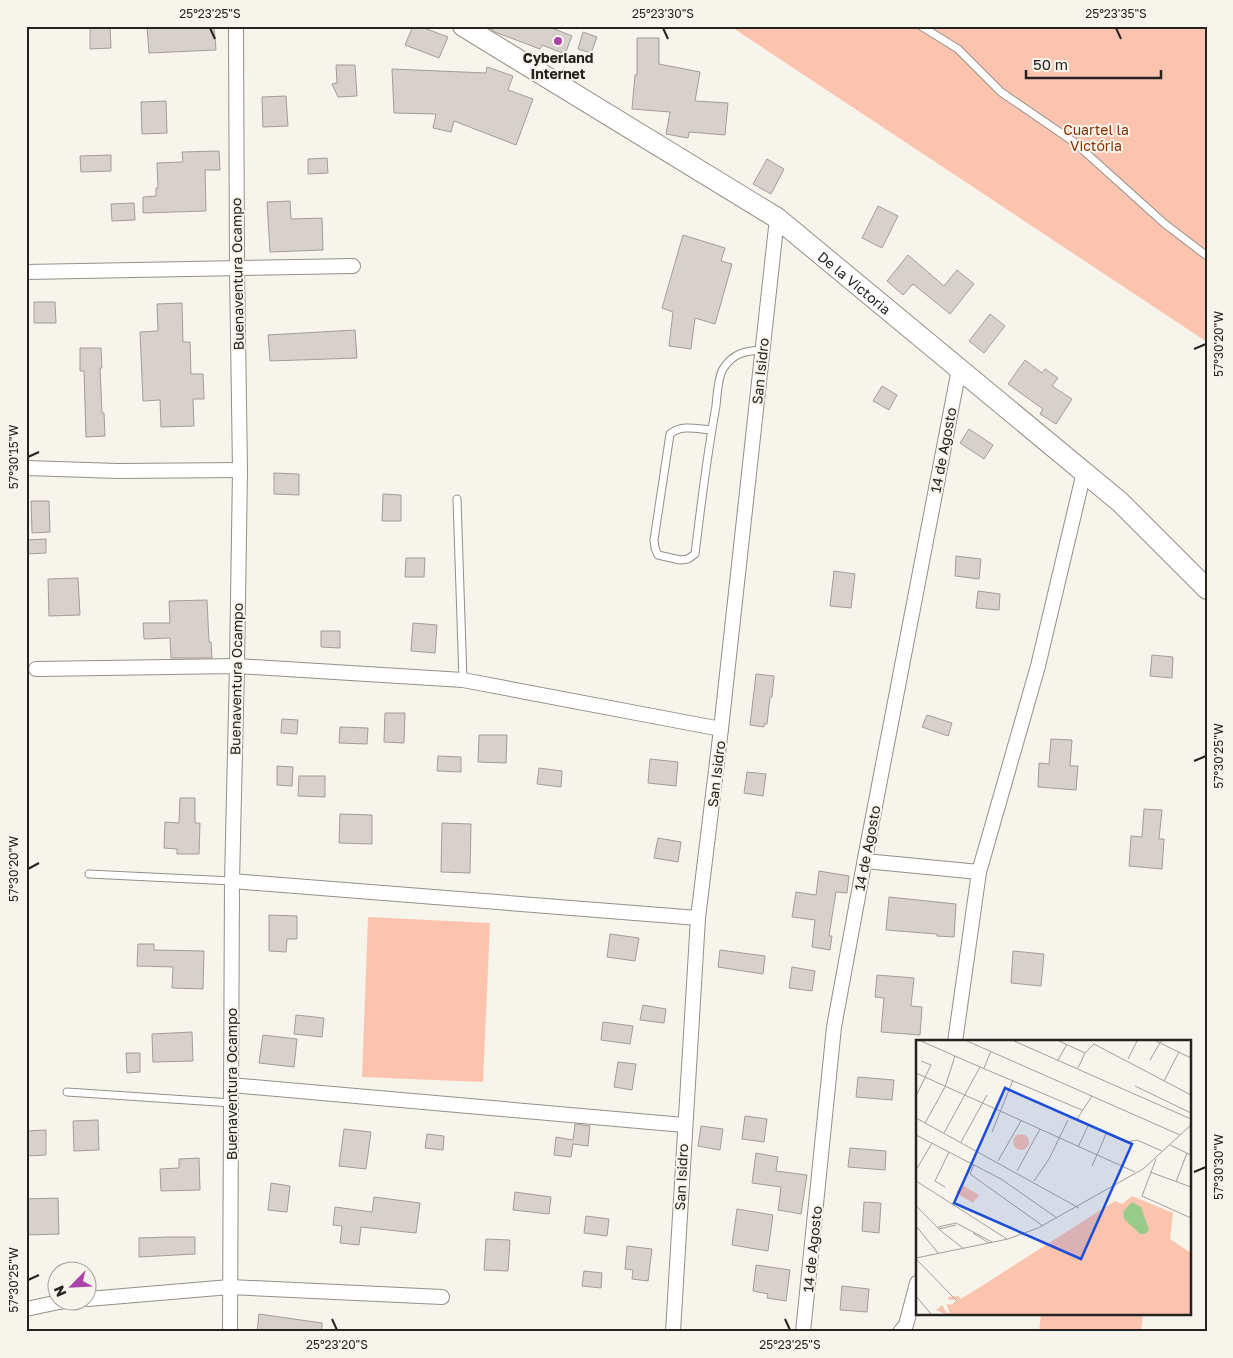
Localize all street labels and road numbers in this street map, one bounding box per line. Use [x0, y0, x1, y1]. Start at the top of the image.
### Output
street label: Buenaventura Ocampo [227, 198, 247, 350]
street label: De la Victoria [815, 247, 895, 317]
street label: San Isidro [748, 337, 772, 405]
street label: 14 de Agosto [926, 406, 960, 494]
street label: Buenaventura Ocampo [226, 603, 246, 755]
street label: San Isidro [703, 740, 729, 808]
street label: 14 de Agosto [850, 804, 884, 892]
street label: Buenaventura Ocampo [223, 1008, 240, 1160]
street label: San Isidro [671, 1143, 691, 1211]
street label: 14 de Agosto [799, 1205, 825, 1293]

